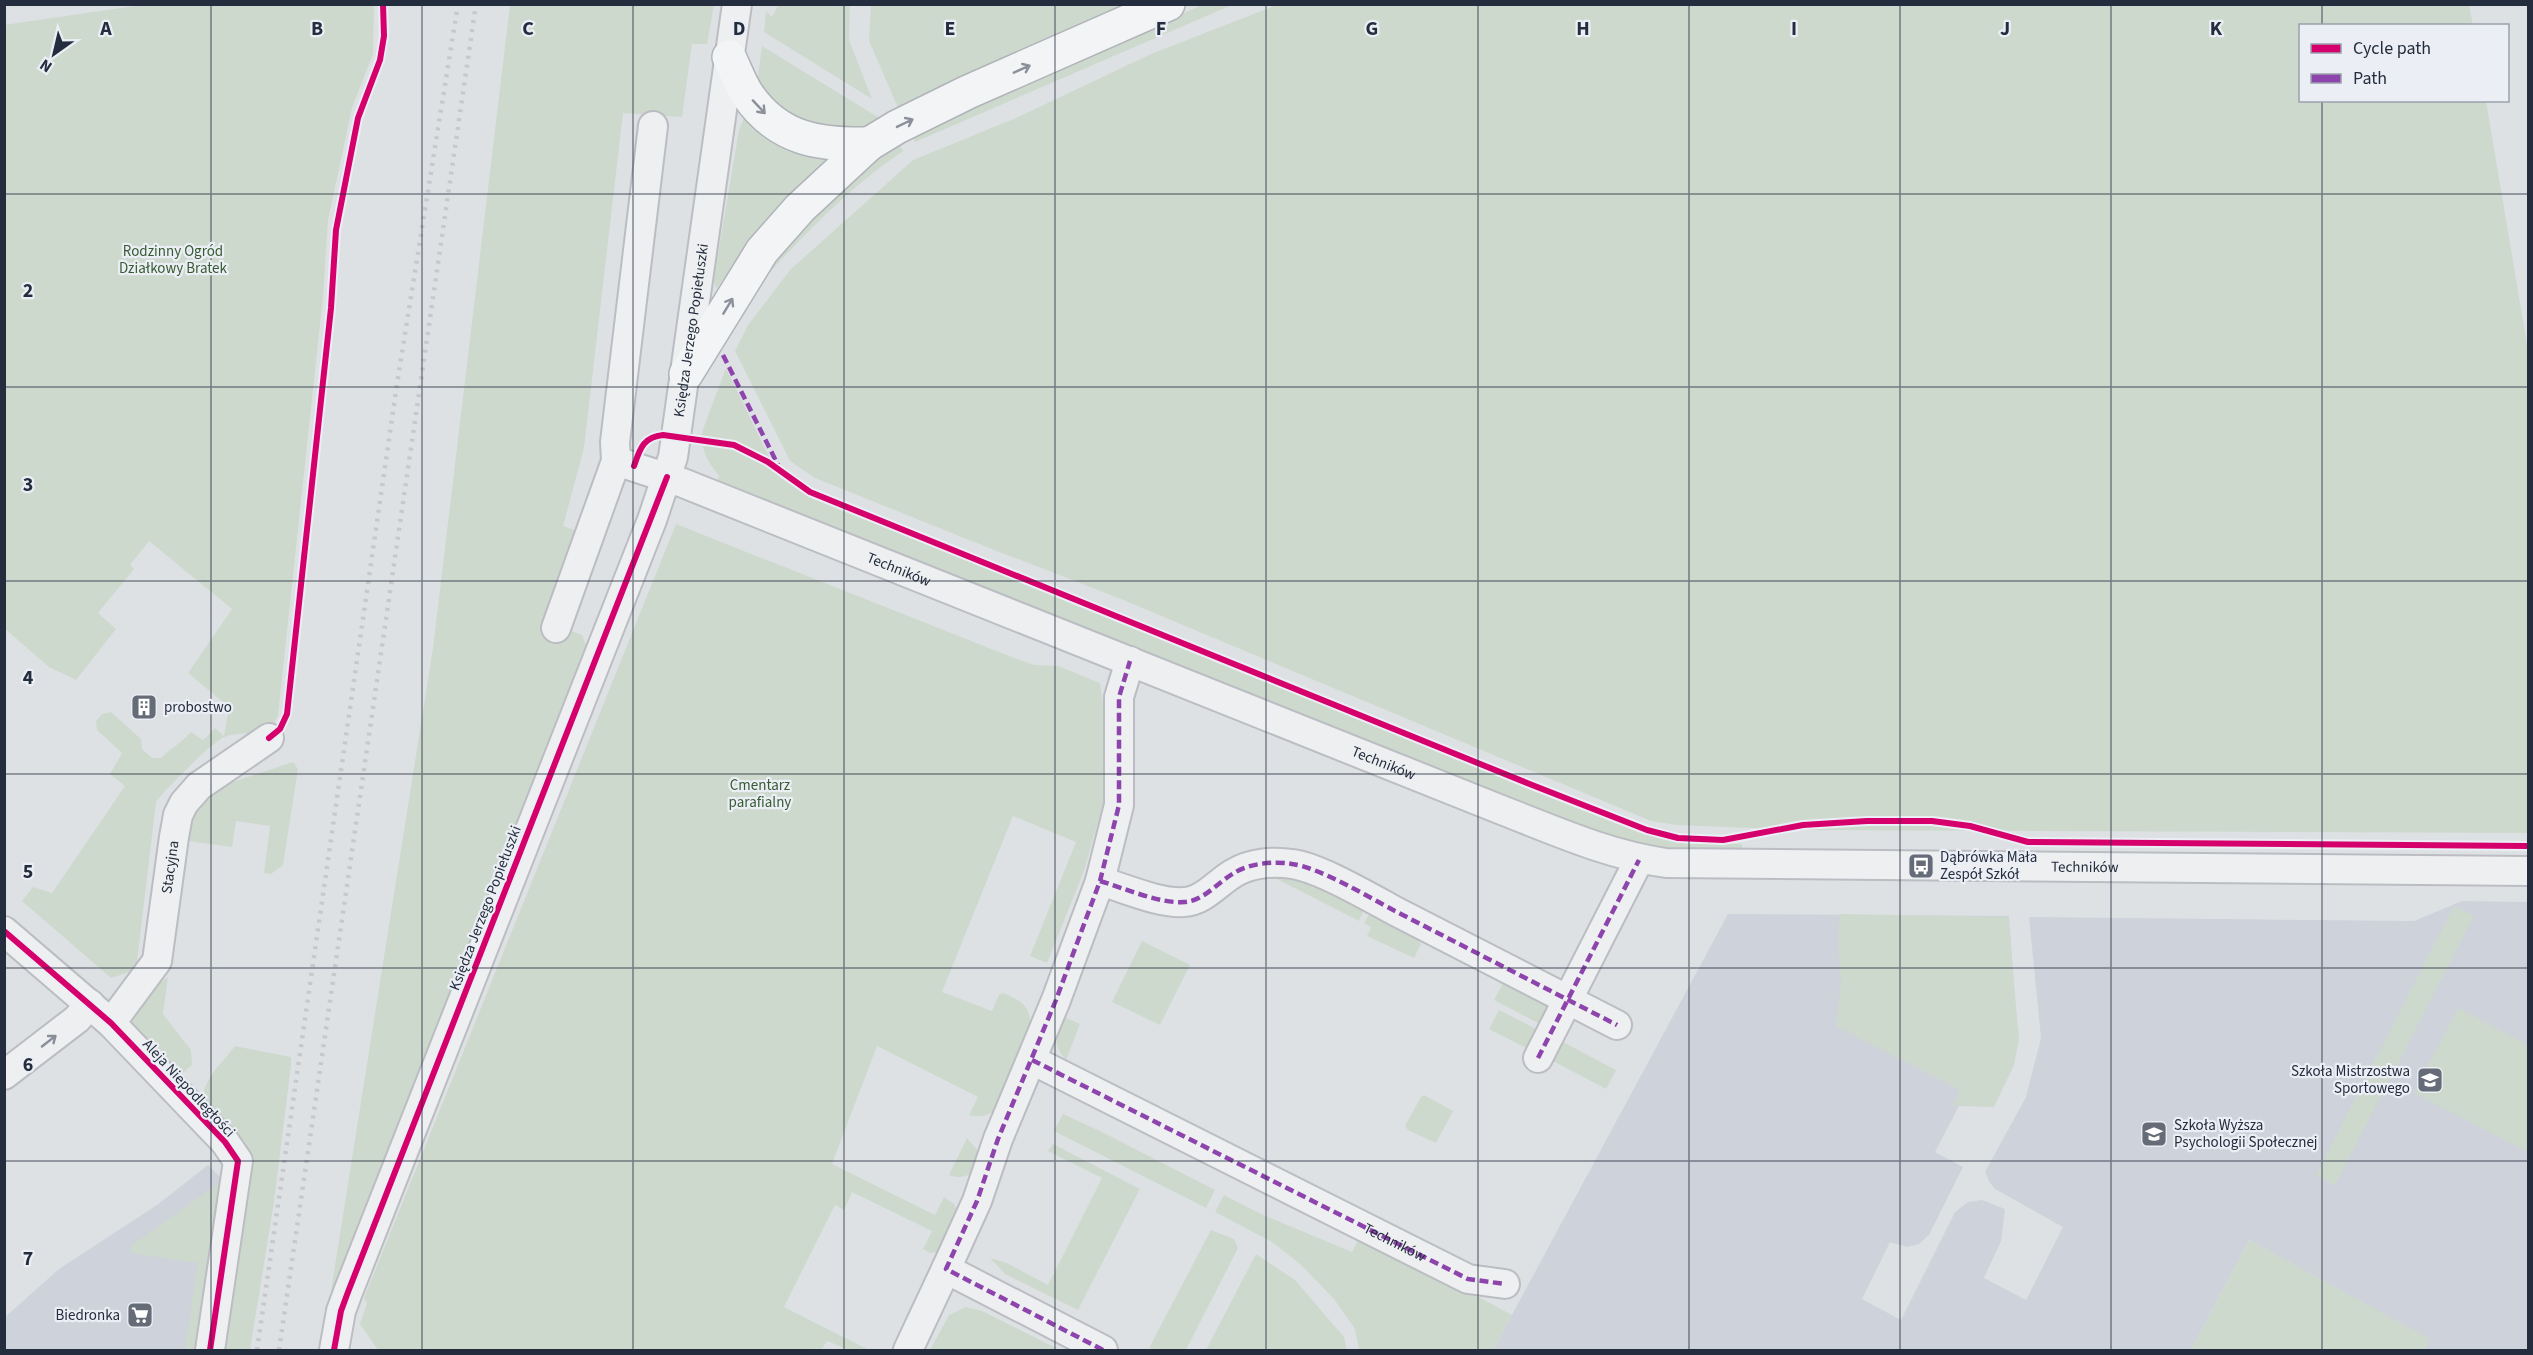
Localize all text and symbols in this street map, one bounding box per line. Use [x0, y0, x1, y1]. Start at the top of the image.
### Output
text: A [99, 15, 112, 43]
text: B [311, 15, 323, 43]
text: C [522, 15, 534, 43]
text: D [733, 15, 745, 43]
text: E [945, 15, 955, 43]
text: F [1156, 15, 1166, 43]
text: G [1366, 15, 1378, 43]
text: H [1576, 15, 1590, 43]
text: I [1791, 15, 1797, 43]
text: J [2000, 15, 2010, 43]
text: K [2210, 15, 2223, 43]
north arrow [24, 24, 84, 84]
legend [2299, 24, 2509, 102]
text: Cycle path [2353, 36, 2431, 61]
text: N [36, 54, 57, 78]
one-way arrow [1012, 62, 1030, 74]
text: Path [2353, 66, 2387, 91]
one-way arrow [752, 99, 766, 114]
one-way arrow [896, 117, 914, 129]
park label: Rodzinny Ogród Działkowy Bratek [119, 241, 228, 279]
street label: Księdza Jerzego Popiełuszki [669, 242, 714, 419]
text: 2 [23, 277, 33, 305]
one-way arrow [722, 298, 734, 315]
text: 3 [23, 471, 33, 499]
street label: Techników [863, 547, 934, 592]
text: 4 [23, 664, 34, 692]
building icon: probostwo [129, 692, 159, 722]
place label: probostwo [164, 697, 232, 718]
street label: Techników [1348, 741, 1419, 786]
park label: Cmentarz parafialny [729, 775, 791, 813]
street label: Księdza Jerzego Popiełuszki [444, 823, 527, 994]
street label: Stacyjna [156, 839, 184, 895]
place label: Dąbrówka Mała Zespół Szkół [1940, 847, 2037, 885]
bus stop icon: Dąbrówka Mała Zespół Szkół [1906, 851, 1936, 881]
street label: Techników [2051, 857, 2119, 878]
text: 5 [23, 858, 33, 886]
one-way arrow [40, 1035, 56, 1048]
street label: Aleja Niepodległości [138, 1035, 240, 1142]
text: 6 [23, 1051, 33, 1079]
place label: Szkoła Mistrzostwa Sportowego [2291, 1061, 2410, 1099]
school or university icon: Szkoła Mistrzostwa Sportowego [2415, 1065, 2445, 1095]
place label: Szkoła Wyższa Psychologii Społecznej [2174, 1115, 2318, 1153]
school or university icon: Szkoła Wyższa Psychologii Społecznej [2139, 1119, 2169, 1149]
street label: Techników [1360, 1218, 1430, 1267]
text: 7 [23, 1245, 33, 1273]
supermarket icon: Biedronka [125, 1300, 155, 1330]
place label: Biedronka [55, 1305, 120, 1326]

